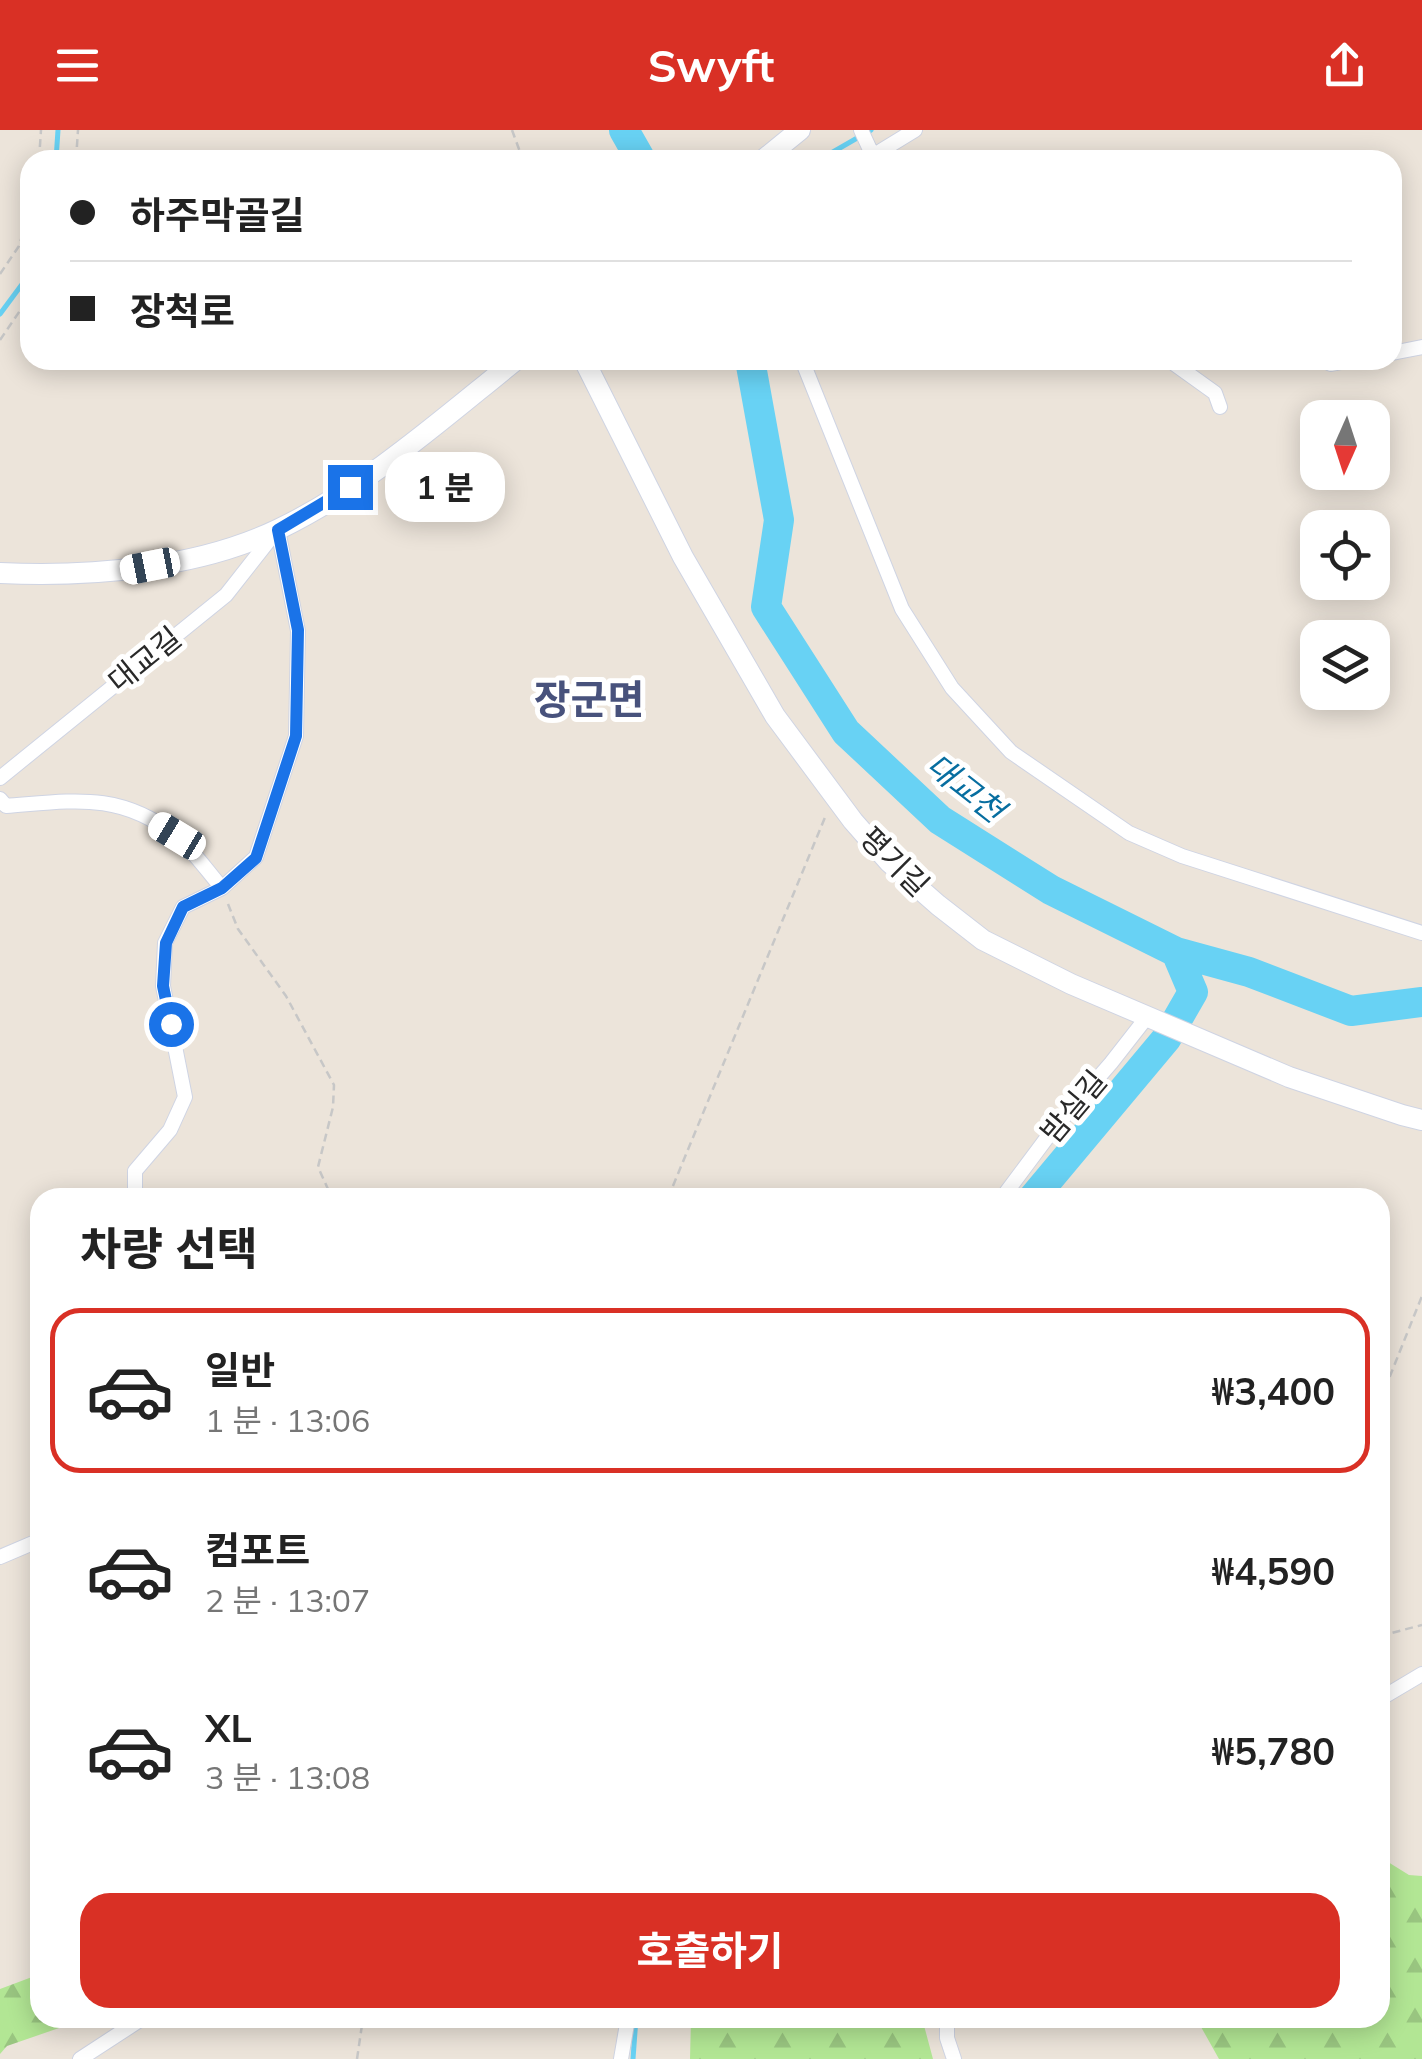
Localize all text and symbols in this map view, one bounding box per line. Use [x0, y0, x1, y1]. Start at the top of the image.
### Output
text: Swyft [648, 37, 774, 93]
icon: menu [50, 38, 105, 93]
icon: share [1317, 38, 1372, 93]
text: 하주막골길 [130, 191, 305, 239]
text: 장척로 [130, 287, 235, 335]
north arrow [1300, 400, 1390, 490]
map controls [1300, 400, 1390, 710]
callout: 1 분 [385, 452, 505, 522]
route end [328, 465, 373, 510]
text: 1 분 [416, 467, 474, 507]
button: locate [1300, 510, 1390, 600]
car [118, 546, 182, 586]
street label: 대교길 [100, 618, 189, 700]
button: layers [1300, 620, 1390, 710]
district label: 장군면 [534, 674, 644, 724]
water label: 대교천 [919, 744, 1016, 832]
car [144, 808, 210, 864]
street label: 평기길 [852, 819, 937, 904]
route start [149, 1002, 194, 1047]
street label: 밤실길 [1032, 1062, 1114, 1150]
text: 차량 선택 [80, 1220, 258, 1276]
icon: car [85, 1346, 175, 1436]
text: 일반 [205, 1346, 275, 1394]
text: ₩3,400 [1212, 1367, 1335, 1415]
text: 1 분 · 13:06 [205, 1400, 370, 1440]
icon: car [85, 1526, 175, 1616]
text: 컴포트 [205, 1526, 310, 1574]
text: ₩4,590 [1212, 1547, 1335, 1595]
text: 2 분 · 13:07 [205, 1580, 370, 1620]
text: XL [205, 1704, 252, 1752]
icon: car [85, 1706, 175, 1796]
text: ₩5,780 [1212, 1727, 1335, 1775]
text: 3 분 · 13:08 [205, 1757, 370, 1797]
button: 호출하기 [80, 1893, 1340, 2008]

